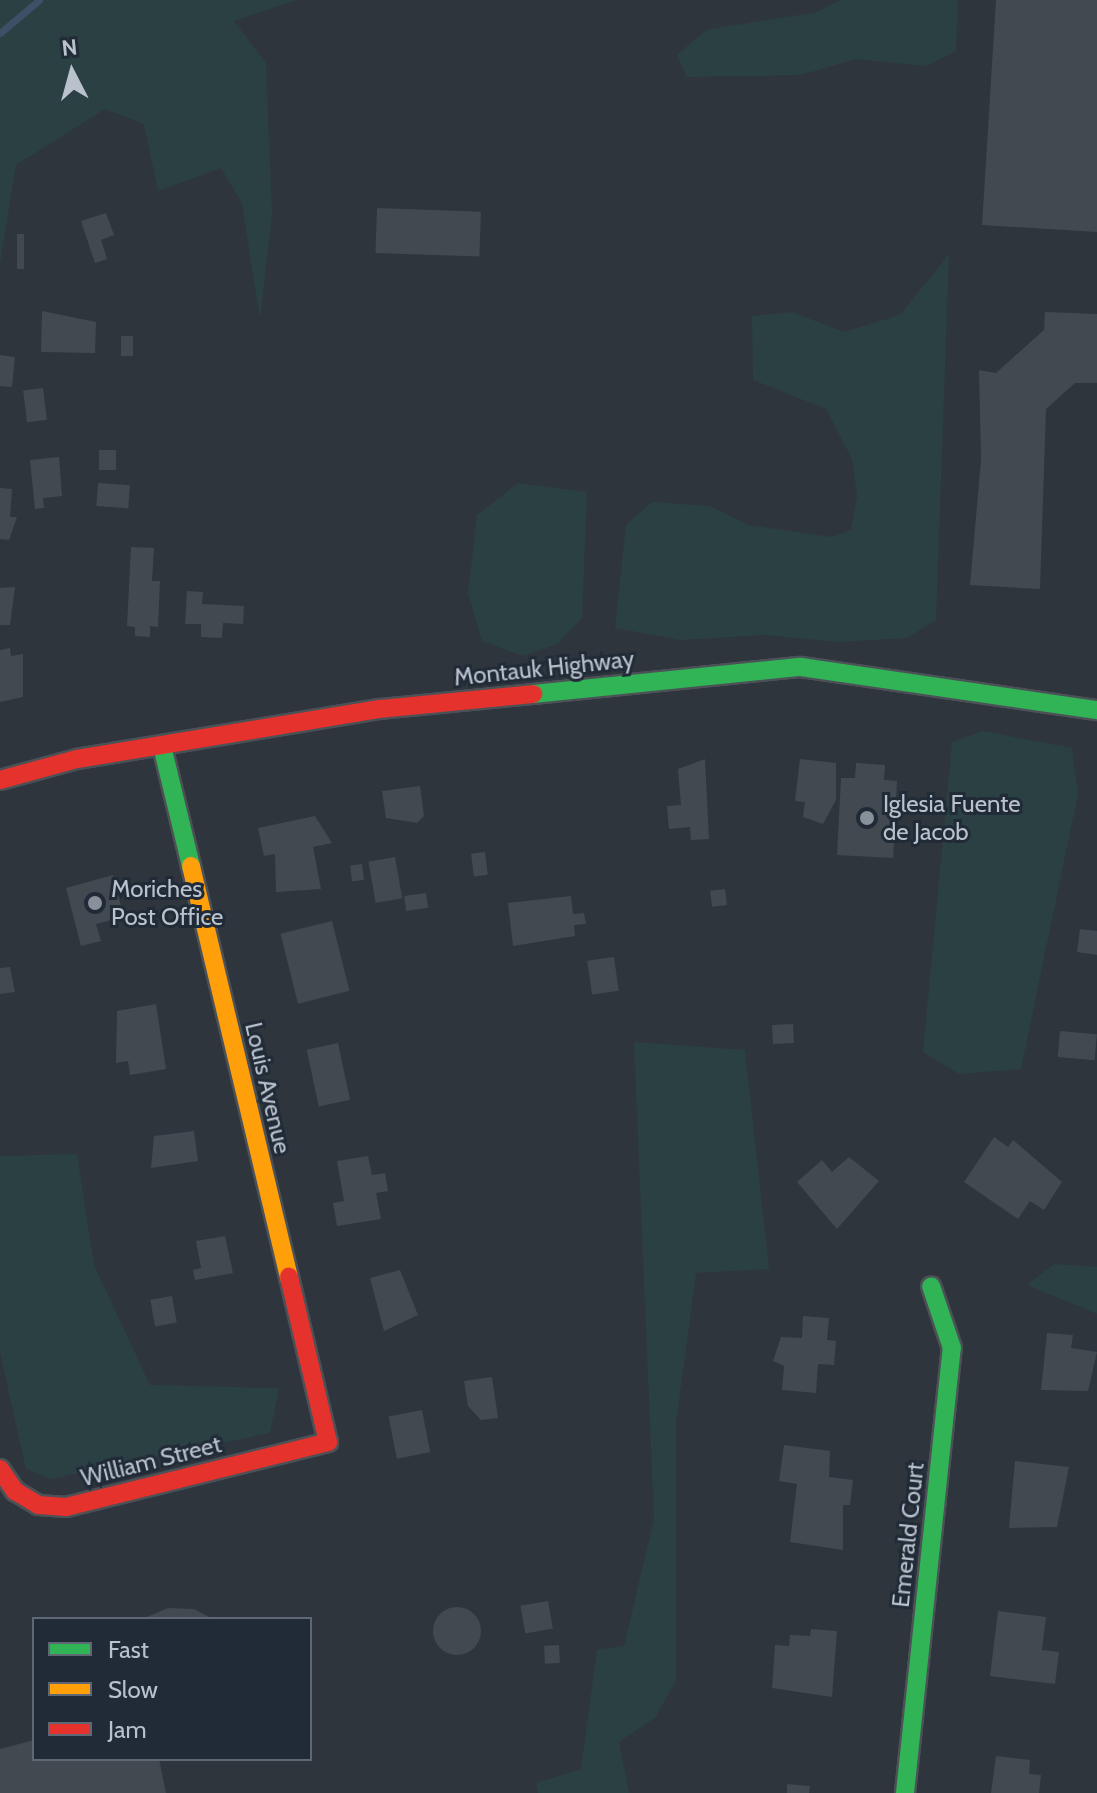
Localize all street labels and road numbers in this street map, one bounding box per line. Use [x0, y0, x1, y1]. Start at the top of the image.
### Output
street label: Montauk Highway [452, 644, 636, 692]
street label: Louis Avenue [239, 1019, 297, 1157]
street label: William Street [78, 1430, 224, 1492]
street label: Emerald Court [886, 1461, 930, 1609]

